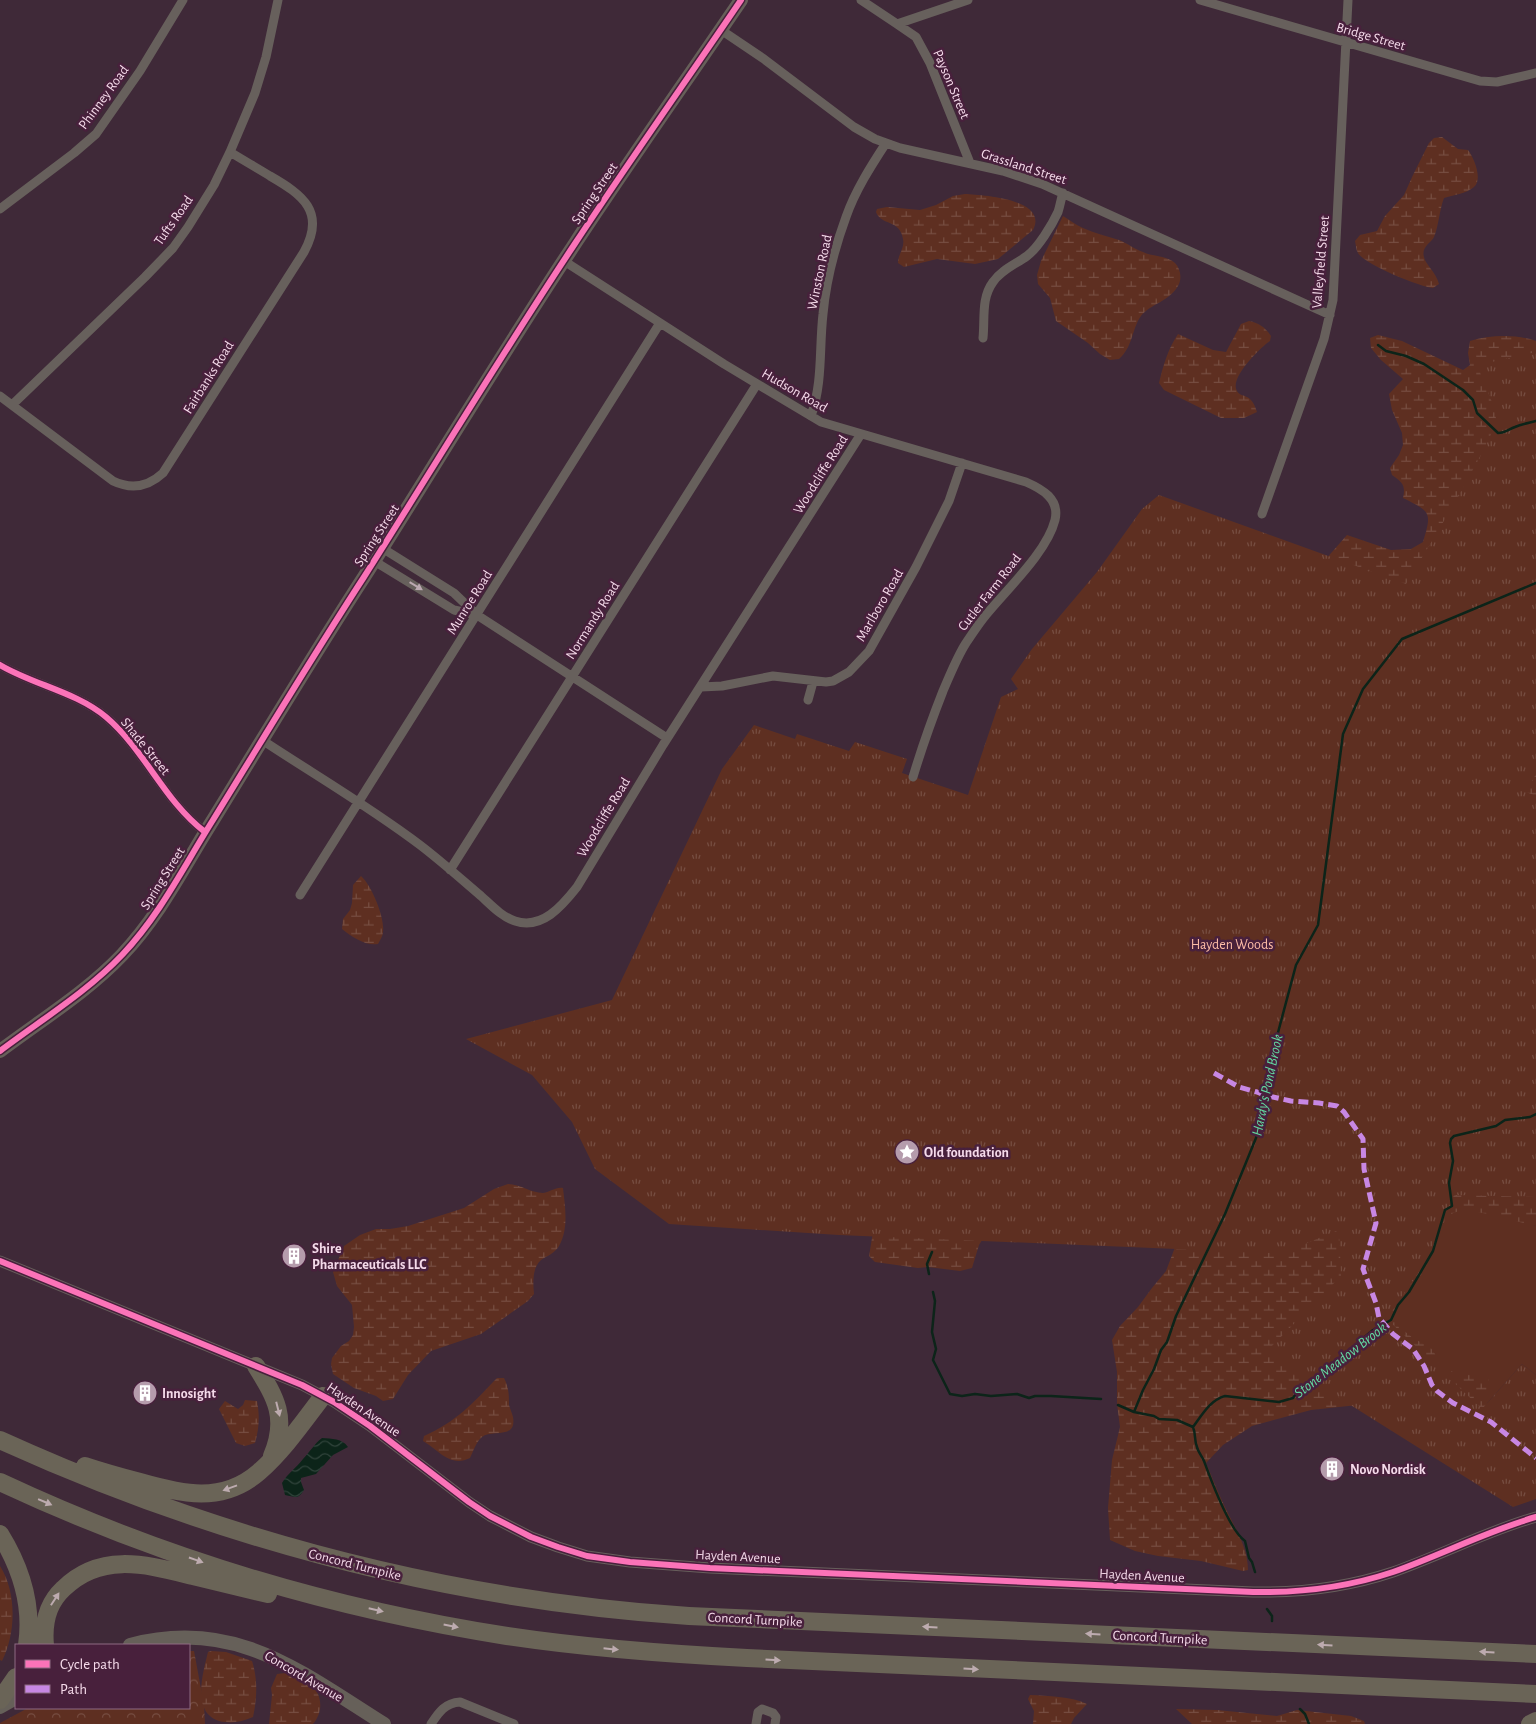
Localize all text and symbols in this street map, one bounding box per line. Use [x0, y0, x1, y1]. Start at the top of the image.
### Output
street label: Bridge Street [1335, 20, 1407, 54]
street label: Payson Street [930, 48, 972, 121]
street label: Phinney Road [76, 63, 131, 132]
street label: Grassland Street [979, 147, 1069, 188]
street label: Spring Street [569, 160, 621, 227]
street label: Tufts Road [152, 193, 196, 248]
street label: Valleyfield Street [1310, 215, 1332, 309]
street label: Winston Road [805, 233, 835, 311]
street label: Fairbanks Road [181, 339, 237, 416]
street label: Hudson Road [759, 367, 830, 415]
street label: Woodcliffe Road [791, 433, 851, 516]
street label: Spring Street [352, 502, 402, 569]
street label: Cutler Farm Road [956, 552, 1024, 634]
street label: Marlboro Road [854, 567, 906, 644]
street label: Munroe Road [445, 568, 495, 637]
street label: Normandy Road [563, 579, 622, 662]
one-way arrow [409, 581, 422, 591]
street label: Shade Street [118, 715, 173, 778]
street label: Woodcliffe Road [575, 775, 633, 860]
street label: Spring Street [138, 844, 188, 912]
park label: Hayden Woods [1191, 938, 1273, 952]
water label: Hardy's Pond Brook [1249, 1033, 1286, 1137]
place icon: Old foundation [894, 1139, 920, 1165]
place label: Old foundation [924, 1146, 1009, 1160]
place label: Shire Pharmaceuticals LLC [312, 1242, 427, 1272]
building icon: Shire Pharmaceuticals LLC [281, 1243, 307, 1269]
water label: Stone Meadow Brook [1291, 1320, 1389, 1401]
building icon: Innosight [132, 1380, 158, 1406]
street label: Hayden Avenue [324, 1380, 403, 1440]
place label: Innosight [162, 1387, 216, 1401]
one-way arrow [274, 1402, 282, 1417]
building icon: Novo Nordisk [1319, 1456, 1345, 1482]
place label: Novo Nordisk [1350, 1463, 1426, 1477]
one-way arrow [222, 1484, 237, 1492]
one-way arrow [37, 1499, 52, 1507]
street label: Concord Turnpike [307, 1547, 402, 1583]
street label: Hayden Avenue [695, 1548, 781, 1566]
one-way arrow [189, 1557, 204, 1564]
street label: Hayden Avenue [1099, 1567, 1185, 1585]
one-way arrow [50, 1592, 60, 1606]
one-way arrow [368, 1606, 383, 1614]
street label: Concord Turnpike [707, 1611, 803, 1629]
one-way arrow [443, 1622, 458, 1630]
one-way arrow [922, 1622, 938, 1630]
street label: Concord Turnpike [1112, 1629, 1208, 1647]
one-way arrow [1084, 1630, 1100, 1638]
one-way arrow [1317, 1640, 1333, 1648]
legend [15, 1644, 190, 1709]
one-way arrow [604, 1645, 620, 1653]
one-way arrow [1479, 1648, 1495, 1656]
street label: Concord Avenue [262, 1649, 345, 1705]
one-way arrow [766, 1656, 782, 1664]
text: Cycle path [60, 1657, 120, 1672]
one-way arrow [963, 1665, 979, 1673]
text: Path [60, 1682, 87, 1697]

